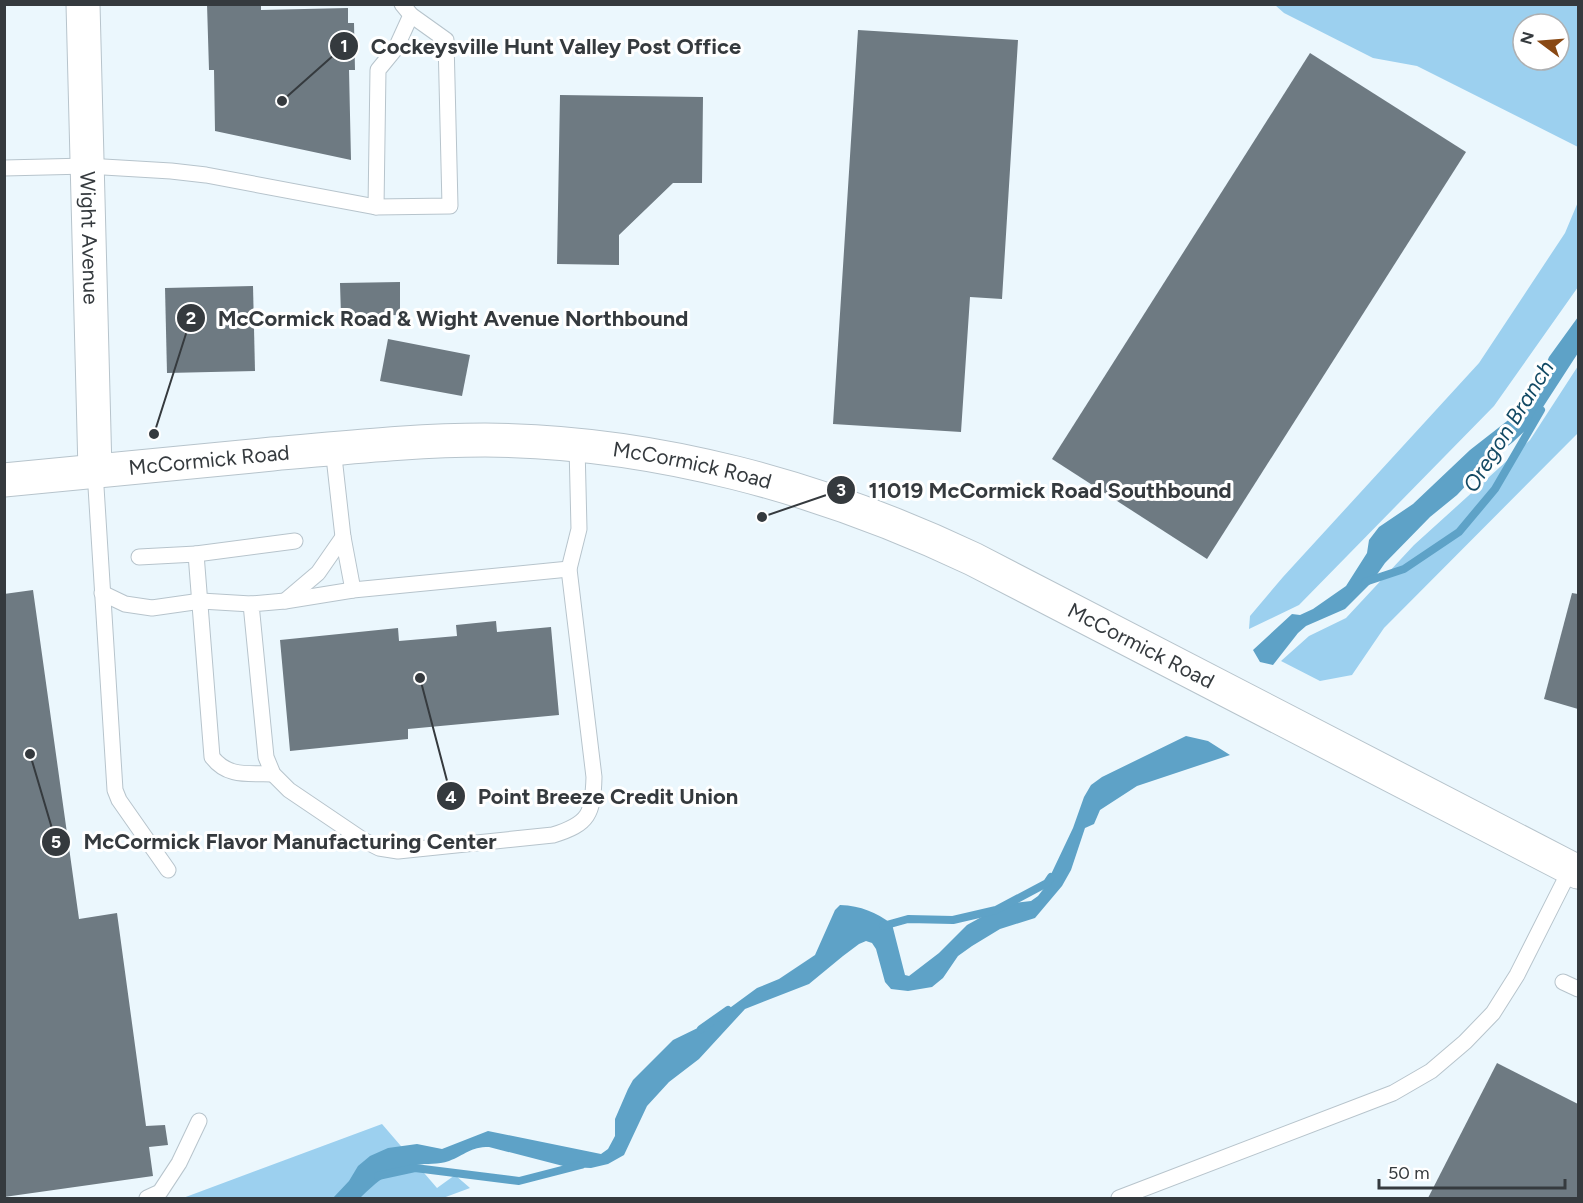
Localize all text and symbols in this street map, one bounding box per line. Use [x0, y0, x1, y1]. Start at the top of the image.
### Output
north arrow [1511, 12, 1571, 72]
callout: Cockeysville Hunt Valley Post Office [329, 26, 753, 66]
text: N [1516, 29, 1538, 47]
text: Cockeysville Hunt Valley Post Office [371, 33, 741, 60]
text: 1 [340, 35, 348, 57]
street label: Wight Avenue [75, 171, 104, 305]
callout: McCormick Road & Wight Avenue Northbound [176, 298, 700, 338]
text: McCormick Road & Wight Avenue Northbound [218, 305, 688, 332]
text: 2 [186, 307, 196, 329]
water label: Oregon Branch [1457, 355, 1560, 497]
street label: McCormick Road [611, 436, 774, 494]
street label: McCormick Road [127, 440, 290, 480]
callout: 11019 McCormick Road Southbound [826, 470, 1243, 510]
text: 11019 McCormick Road Southbound [868, 477, 1232, 504]
text: 3 [836, 479, 846, 501]
street label: McCormick Road [1064, 597, 1219, 694]
callout: Point Breeze Credit Union [436, 776, 750, 816]
text: Point Breeze Credit Union [478, 783, 738, 810]
text: 4 [445, 786, 457, 808]
callout: McCormick Flavor Manufacturing Center [41, 822, 508, 862]
text: McCormick Flavor Manufacturing Center [83, 828, 497, 855]
text: 5 [51, 831, 61, 853]
scale bar [1379, 1152, 1565, 1190]
text: 50 m [1388, 1162, 1430, 1184]

